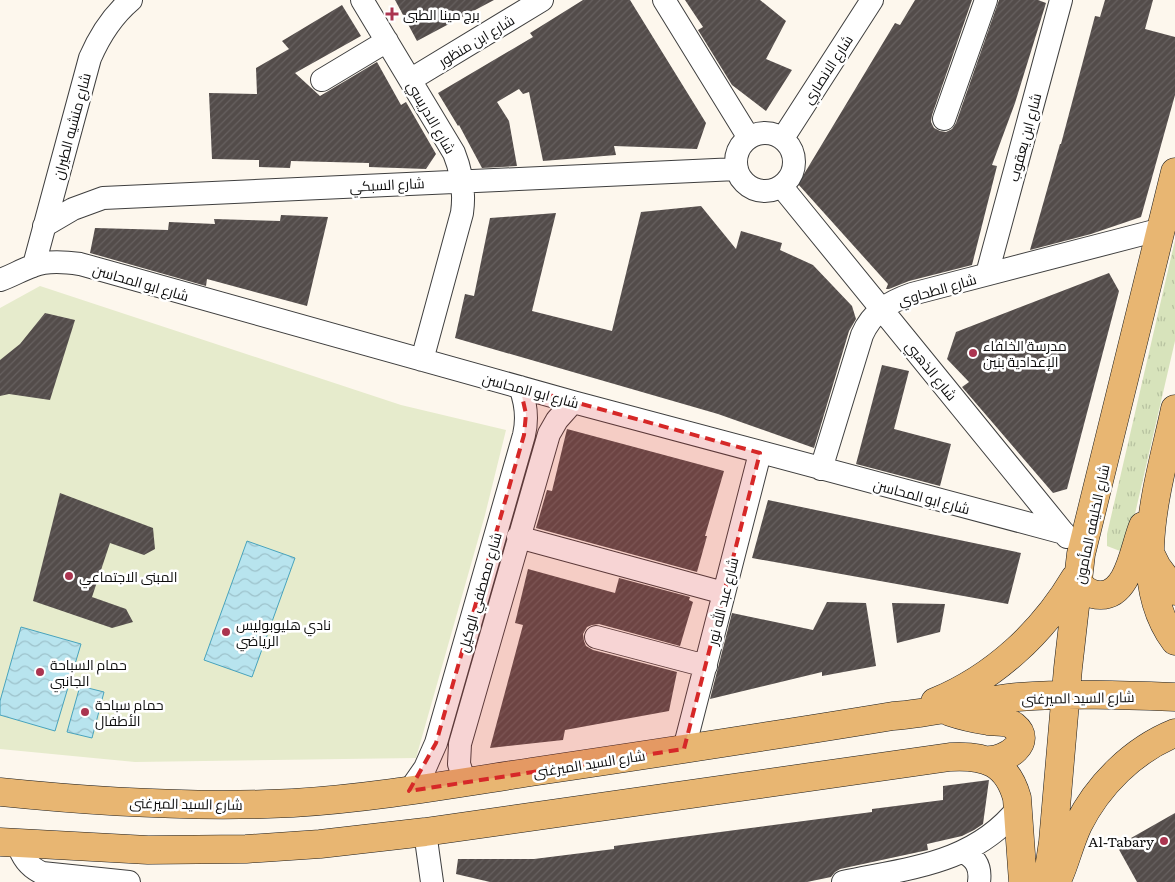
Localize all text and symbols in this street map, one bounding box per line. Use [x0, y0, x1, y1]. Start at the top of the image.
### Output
place label: برج مينا الطبى [403, 4, 480, 24]
marker: برج مينا الطبى [385, 7, 399, 21]
street label: شارع ابن منظور [433, 9, 518, 71]
street label: شارع الانصاري [797, 31, 859, 109]
street label: شارع منشيه الطيران [47, 70, 95, 182]
street label: شارع الادريسي [401, 77, 461, 158]
street label: شارع ابن يعقوب [1003, 91, 1045, 183]
street label: شارع السبكي [349, 172, 425, 199]
street label: شارع ابو المحاسن [91, 259, 191, 305]
street label: شارع الطحاوي [895, 268, 979, 313]
place label: مدرسة الخلفاء الإعدادية بنين [983, 335, 1067, 371]
street label: شارع الذهبي [899, 336, 962, 406]
marker: مدرسة الخلفاء الإعدادية بنين [967, 347, 979, 359]
street label: شارع ابو المحاسن [481, 368, 581, 412]
street label: شارع الخليفه المأمون [1069, 462, 1113, 586]
street label: شارع ابو المحاسن [872, 474, 972, 518]
street label: شارع مصطفي الوكيل [452, 530, 509, 655]
street label: شارع عبد الله نور [701, 555, 743, 648]
place label: المبنى الاجتماعي [79, 566, 177, 589]
marker: المبنى الاجتماعي [63, 570, 75, 582]
place label: نادي هليوبوليس الرياضي [236, 614, 331, 652]
marker: نادي هليوبوليس الرياضي [220, 626, 232, 638]
place label: حمام السباحة الجانبي [50, 654, 127, 693]
marker: حمام السباحة الجانبي [34, 666, 46, 678]
street label: شارع السيد الميرغنى [1021, 686, 1135, 708]
place label: حمام سباحة الأطفال [95, 694, 164, 730]
marker: حمام سباحة الأطفال [79, 706, 91, 718]
street label: شارع السيد الميرغنى [532, 744, 646, 782]
street label: شارع السيد الميرغنى [129, 792, 243, 814]
place label: Al-Tabary [1088, 831, 1155, 851]
marker: Al-Tabary [1158, 835, 1170, 847]

